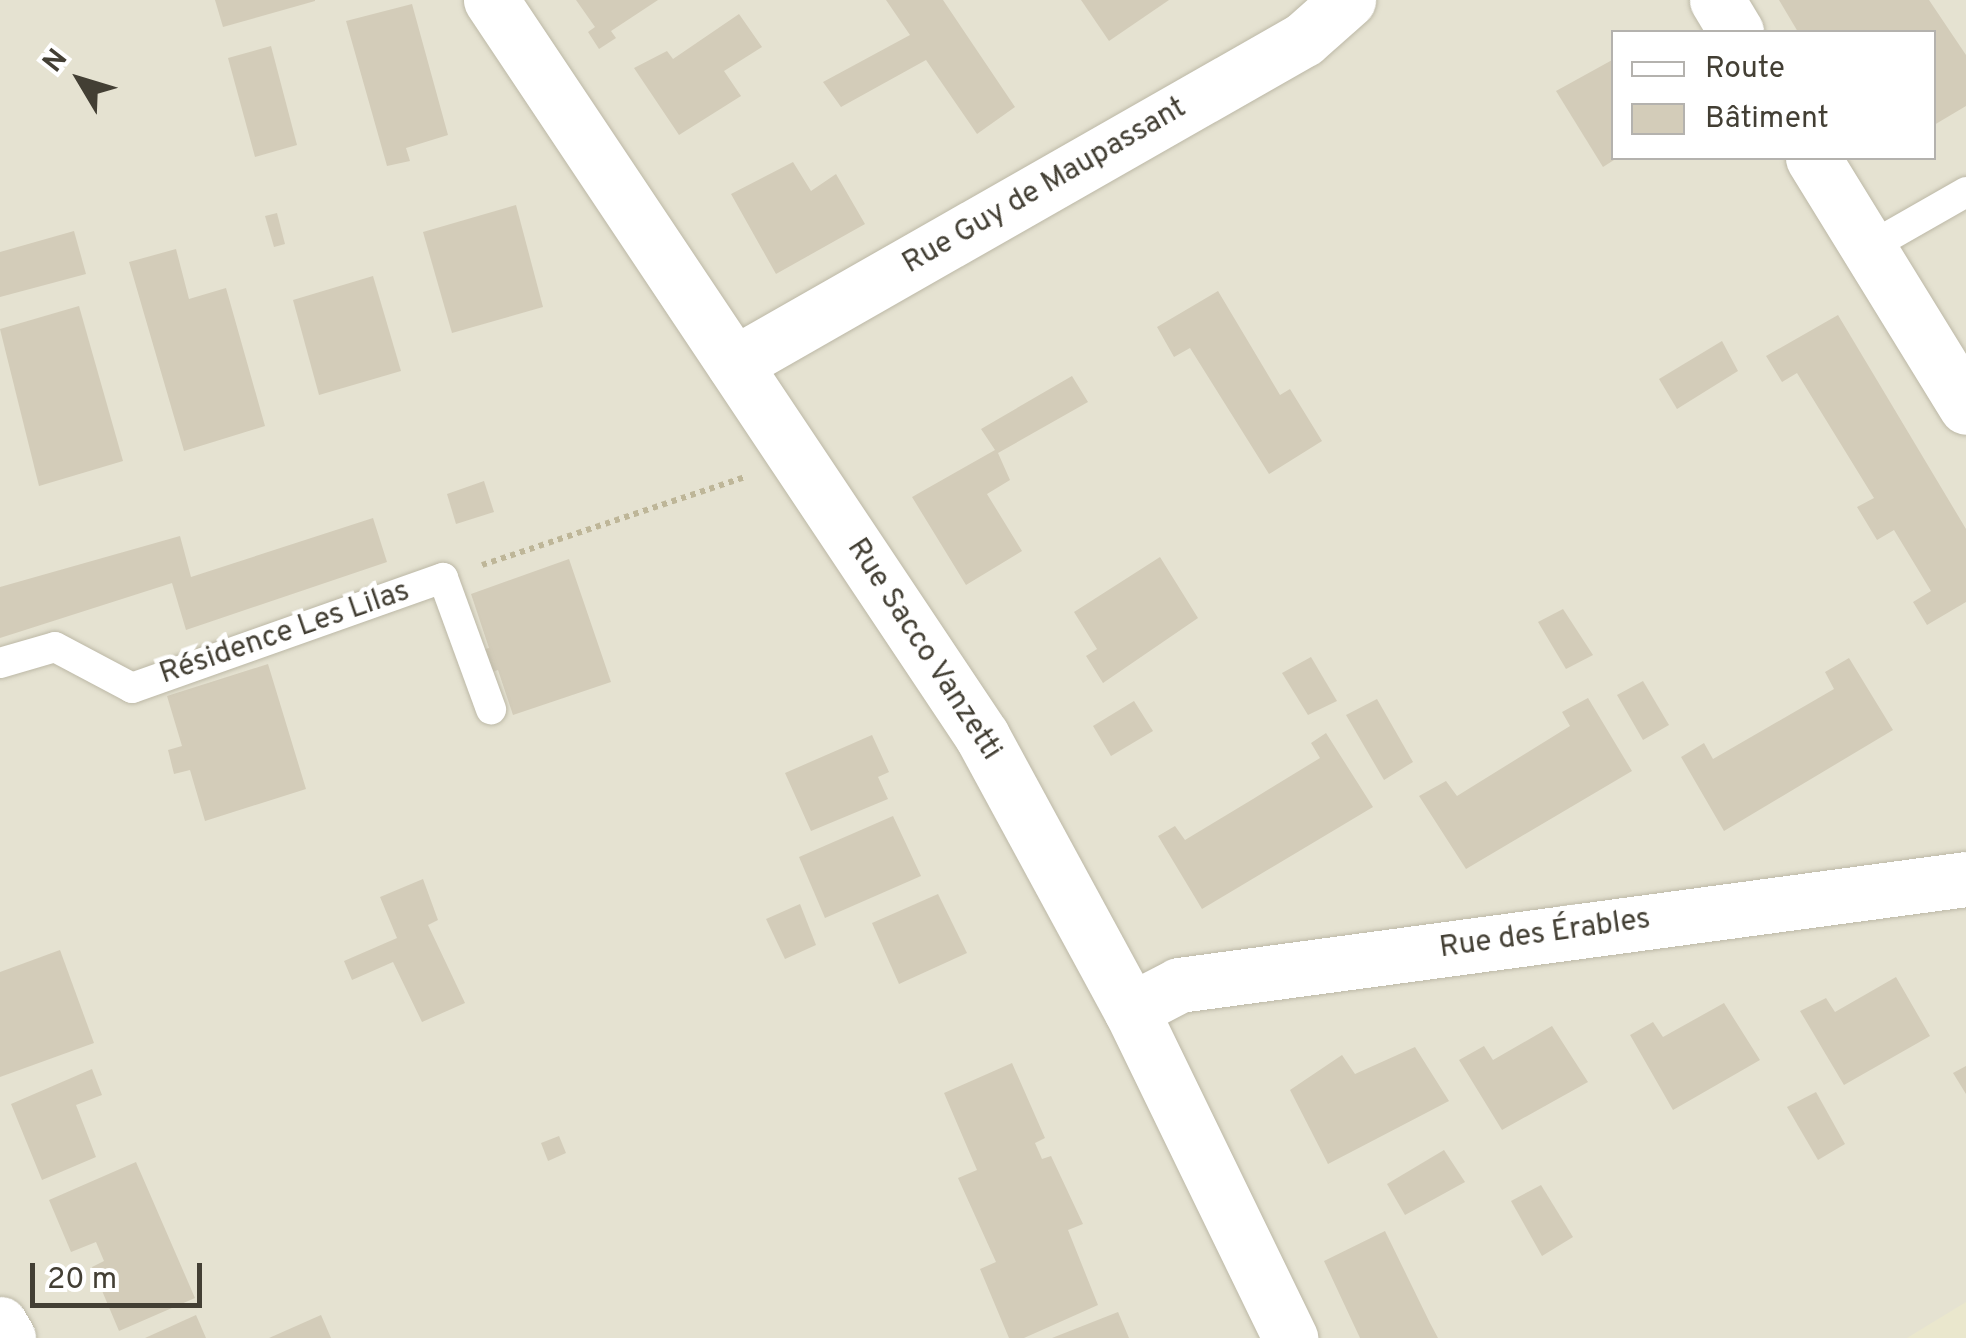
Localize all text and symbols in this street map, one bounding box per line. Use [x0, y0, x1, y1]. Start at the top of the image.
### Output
north arrow [30, 30, 130, 130]
legend [1611, 30, 1936, 160]
text: N [36, 43, 77, 81]
text: Route [1705, 51, 1785, 88]
street label: Rue Guy de Maupassant [897, 91, 1193, 283]
text: Bâtiment [1705, 101, 1829, 138]
street label: Rue Sacco Vanzetti [838, 532, 1008, 768]
street label: Résidence Les Lilas [155, 574, 415, 694]
street label: Rue des Érables [1437, 902, 1653, 968]
scale bar [35, 1243, 208, 1305]
text: 20 m [47, 1262, 117, 1299]

